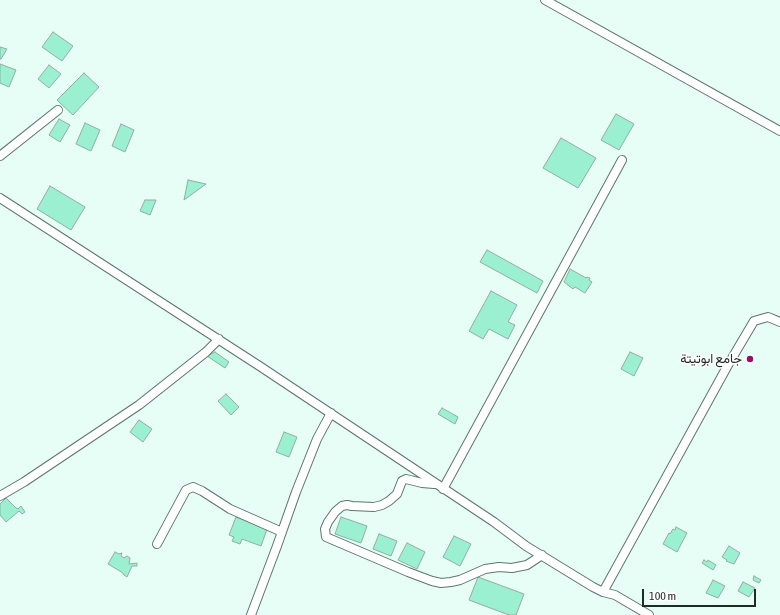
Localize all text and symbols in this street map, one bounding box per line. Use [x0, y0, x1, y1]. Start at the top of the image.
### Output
place label: جامع ابوتيتة [680, 351, 742, 367]
marker: جامع ابوتيتة [745, 354, 755, 364]
scale bar [644, 581, 758, 607]
text: 100 m [649, 589, 676, 603]

